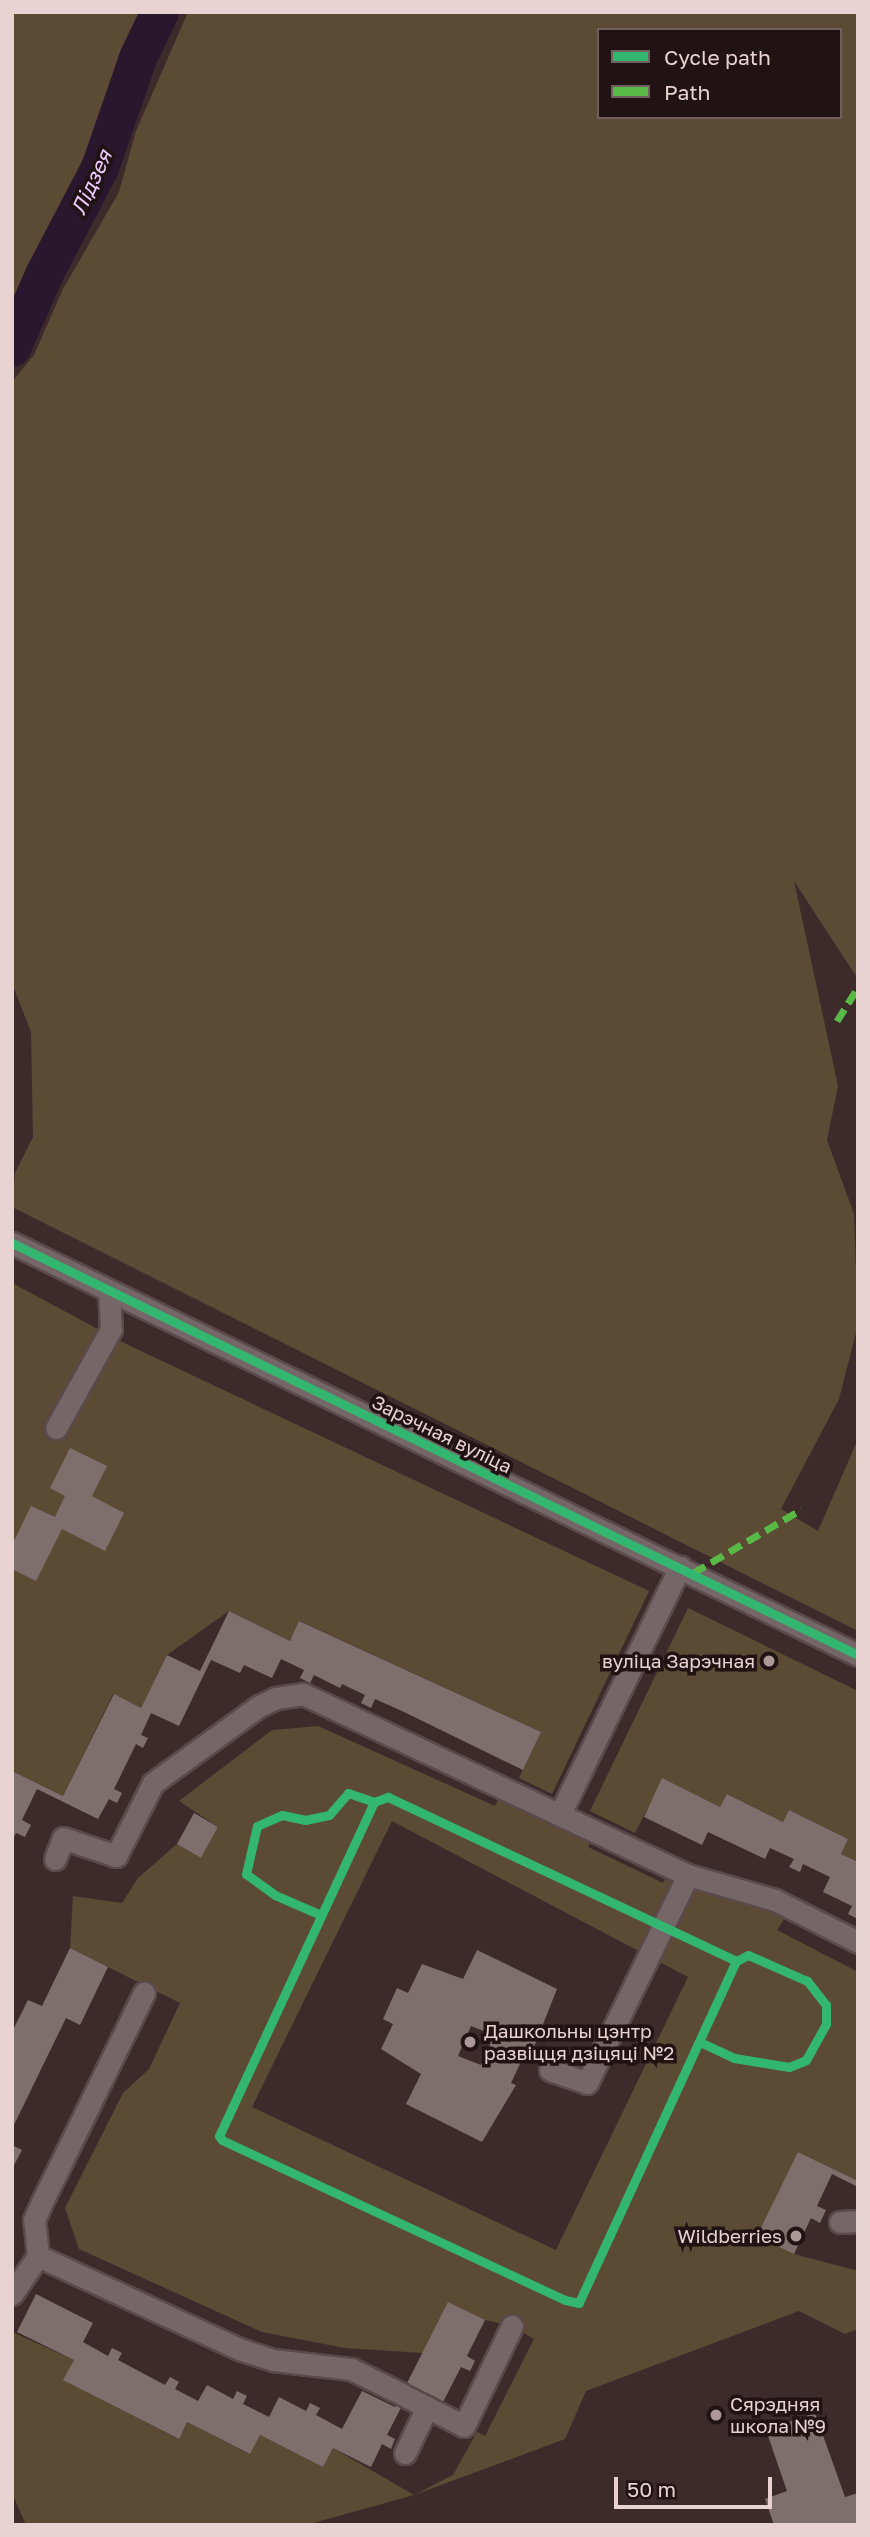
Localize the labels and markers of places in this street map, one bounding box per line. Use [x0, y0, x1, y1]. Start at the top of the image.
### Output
place label: вуліца Зарэчная [602, 1650, 755, 1672]
marker: вуліца Зарэчная [761, 1653, 777, 1669]
place label: Дашкольны цэнтр развіцця дзіцяці №2 [484, 2020, 674, 2064]
marker: Дашкольны цэнтр развіцця дзіцяці №2 [462, 2034, 478, 2050]
place label: Wildberries [677, 2225, 782, 2247]
marker: Wildberries [788, 2228, 804, 2244]
place label: Сярэдняя школа №9 [730, 2393, 826, 2437]
marker: Сярэдняя школа №9 [708, 2407, 724, 2423]

